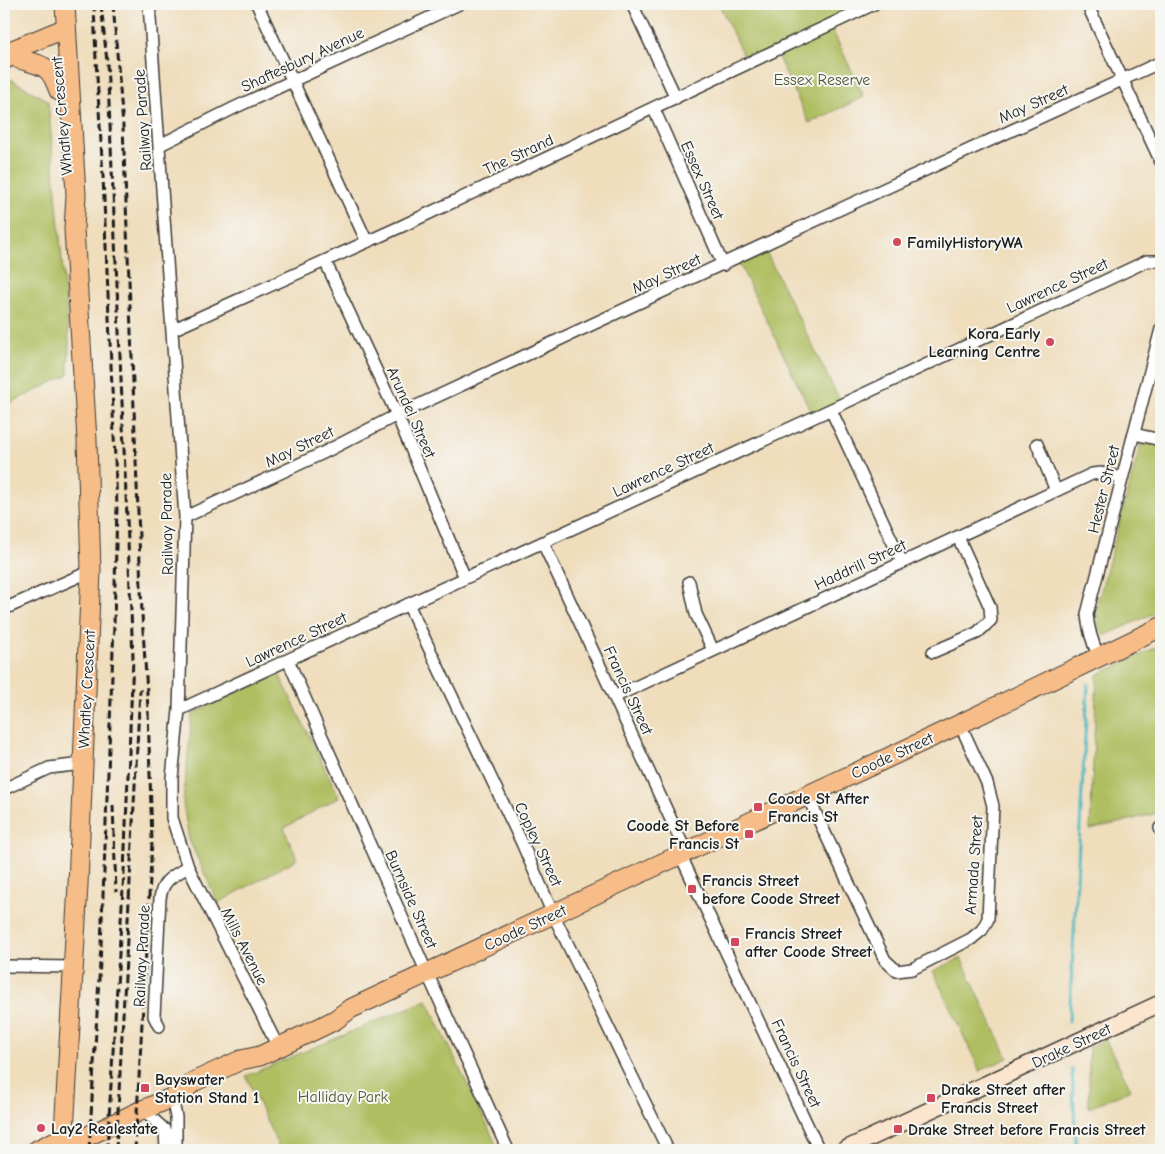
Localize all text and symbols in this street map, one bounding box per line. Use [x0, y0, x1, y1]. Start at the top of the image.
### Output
street label: Shaftesbury Avenue [238, 24, 367, 96]
street label: Whatley Crescent [48, 55, 76, 176]
street label: Railway Parade [130, 68, 156, 171]
park label: Essex Reserve [774, 71, 870, 89]
street label: May Street [996, 80, 1071, 127]
street label: The Strand [480, 131, 556, 179]
street label: Essex Street [677, 138, 728, 223]
place label: FamilyHistoryWA [907, 234, 1023, 252]
marker: FamilyHistoryWA [891, 236, 903, 248]
street label: May Street [629, 250, 704, 298]
street label: Lawrence Street [1004, 254, 1111, 317]
place label: Kora Early Learning Centre [928, 325, 1041, 361]
marker: Kora Early Learning Centre [1044, 336, 1056, 348]
street label: Arundel Street [383, 364, 439, 461]
street label: May Street [262, 422, 337, 471]
street label: Lawrence Street [610, 438, 717, 501]
street label: Hester Street [1084, 443, 1124, 535]
street label: Railway Parade [157, 473, 177, 575]
street label: Haddrill Street [812, 536, 910, 594]
street label: Lawrence Street [243, 608, 350, 671]
street label: Whatley Crescent [75, 629, 99, 749]
street label: Francis Street [600, 643, 657, 738]
street label: Coode Street [848, 729, 937, 783]
place label: Coode St After Francis St [768, 790, 869, 826]
street label: Copley Street [511, 799, 566, 890]
marker: Coode St After Francis St [752, 801, 764, 813]
street label: Armada Street [962, 815, 986, 915]
place label: Coode St Before Francis St [627, 817, 740, 853]
marker: Coode St Before Francis St [743, 828, 755, 840]
street label: Burnside Street [381, 848, 441, 952]
place label: Francis Street before Coode Street [702, 872, 841, 908]
marker: Francis Street before Coode Street [686, 883, 698, 895]
street label: Coode Street [481, 901, 570, 955]
street label: Railway Parade [130, 905, 154, 1008]
street label: Mills Avenue [217, 905, 271, 988]
place label: Francis Street after Coode Street [745, 925, 873, 961]
marker: Francis Street after Coode Street [729, 936, 741, 948]
street label: Francis Street [768, 1016, 825, 1111]
street label: Drake Street [1029, 1020, 1114, 1072]
place label: Bayswater Station Stand 1 [155, 1071, 259, 1107]
place label: Drake Street after Francis Street [941, 1081, 1066, 1117]
marker: Bayswater Station Stand 1 [139, 1082, 151, 1094]
park label: Halliday Park [298, 1088, 388, 1106]
marker: Drake Street after Francis Street [925, 1092, 937, 1104]
place label: Lay2 Realestate [51, 1120, 158, 1138]
place label: Drake Street before Francis Street [908, 1121, 1146, 1139]
marker: Lay2 Realestate [35, 1122, 47, 1134]
marker: Drake Street before Francis Street [892, 1123, 904, 1135]

